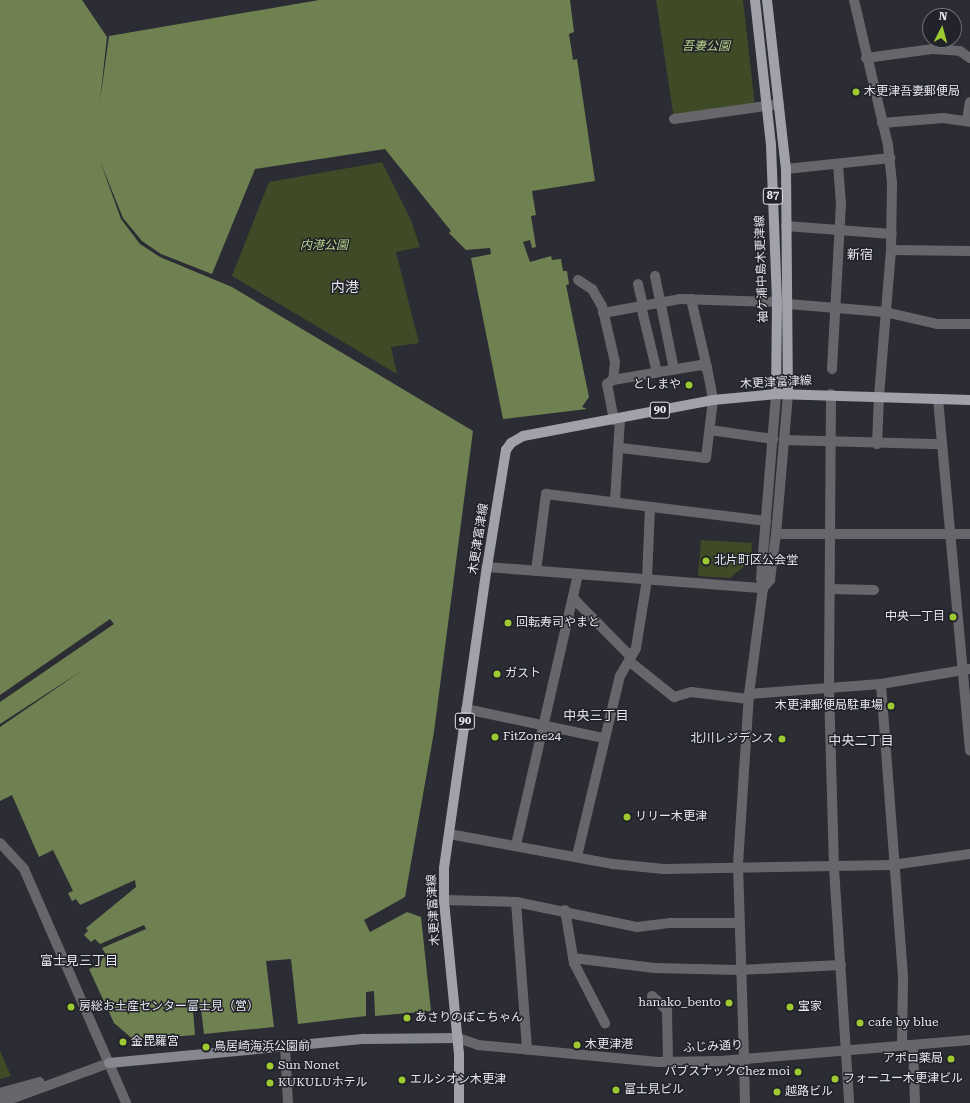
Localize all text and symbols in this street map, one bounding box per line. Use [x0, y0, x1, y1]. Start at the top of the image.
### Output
north arrow [922, 8, 962, 48]
text: N [938, 10, 948, 23]
park label: 吾妻公園 [682, 40, 730, 54]
place label: 木更津吾妻郵便局 [864, 85, 960, 99]
marker: 木更津吾妻郵便局 [851, 87, 861, 97]
road number: 87 [762, 187, 784, 205]
street label: 袖ケ浦中島木更津線 [753, 215, 771, 323]
park label: 内港公園 [300, 239, 348, 253]
district label: 新宿 [847, 247, 873, 263]
district label: 内港 [331, 279, 359, 295]
street label: 木更津富津線 [740, 374, 812, 392]
place label: としまや [633, 378, 681, 392]
marker: としまや [684, 380, 694, 390]
road number: 90 [649, 401, 671, 419]
street label: 木更津富津線 [466, 502, 492, 576]
place label: 北片町区公会堂 [714, 554, 798, 568]
marker: 北片町区公会堂 [701, 556, 711, 566]
place label: 中央一丁目 [885, 610, 945, 624]
marker: 中央一丁目 [948, 612, 958, 622]
place label: 回転寿司やまと [516, 616, 600, 630]
marker: 回転寿司やまと [503, 618, 513, 628]
place label: ガスト [505, 667, 541, 681]
marker: ガスト [492, 669, 502, 679]
place label: 木更津郵便局駐車場 [775, 699, 883, 713]
marker: 木更津郵便局駐車場 [886, 701, 896, 711]
district label: 中央三丁目 [564, 708, 628, 724]
road number: 90 [454, 712, 476, 730]
place label: FitZone24 [503, 730, 561, 744]
marker: FitZone24 [490, 732, 500, 742]
place label: 北川レジデンス [690, 732, 774, 746]
district label: 中央二丁目 [829, 733, 893, 749]
marker: 北川レジデンス [777, 734, 787, 744]
place label: リリー木更津 [635, 810, 707, 824]
marker: リリー木更津 [622, 812, 632, 822]
street label: 木更津富津線 [425, 874, 443, 946]
district label: 富士見三丁目 [40, 953, 118, 969]
place label: hanako_bento [638, 996, 721, 1010]
marker: hanako_bento [724, 998, 734, 1008]
place label: 房総お土産センター富士見（営） [79, 1000, 259, 1014]
place label: 宝家 [798, 1000, 822, 1014]
marker: 房総お土産センター富士見（営） [66, 1002, 76, 1012]
marker: 宝家 [785, 1002, 795, 1012]
place label: あさりのぽこちゃん [415, 1011, 523, 1025]
marker: あさりのぽこちゃん [402, 1013, 412, 1023]
place label: cafe by blue [868, 1016, 939, 1030]
marker: cafe by blue [855, 1018, 865, 1028]
place label: 金毘羅宮 [131, 1035, 179, 1049]
marker: 金毘羅宮 [118, 1037, 128, 1047]
place label: 木更津港 [585, 1038, 633, 1052]
street label: ふじみ通り [683, 1038, 743, 1056]
place label: 鳥居崎海浜公園前 [214, 1040, 310, 1054]
marker: 木更津港 [572, 1040, 582, 1050]
marker: 鳥居崎海浜公園前 [201, 1042, 211, 1052]
place label: アポロ薬局 [883, 1052, 943, 1066]
marker: アポロ薬局 [946, 1054, 956, 1064]
place label: Sun Nonet [278, 1059, 339, 1073]
marker: Sun Nonet [265, 1061, 275, 1071]
place label: パブスナックChez moi [664, 1065, 790, 1079]
marker: パブスナックChez moi [793, 1067, 803, 1077]
place label: フォーユー木更津ビル [843, 1072, 963, 1086]
place label: エルシオン木更津 [410, 1073, 506, 1087]
marker: フォーユー木更津ビル [830, 1074, 840, 1084]
marker: エルシオン木更津 [397, 1075, 407, 1085]
place label: KUKULUホテル [278, 1076, 367, 1090]
marker: KUKULUホテル [265, 1078, 275, 1088]
place label: 富士見ビル [624, 1083, 684, 1097]
marker: 富士見ビル [611, 1085, 621, 1095]
place label: 越路ビル [785, 1085, 833, 1099]
marker: 越路ビル [772, 1087, 782, 1097]

